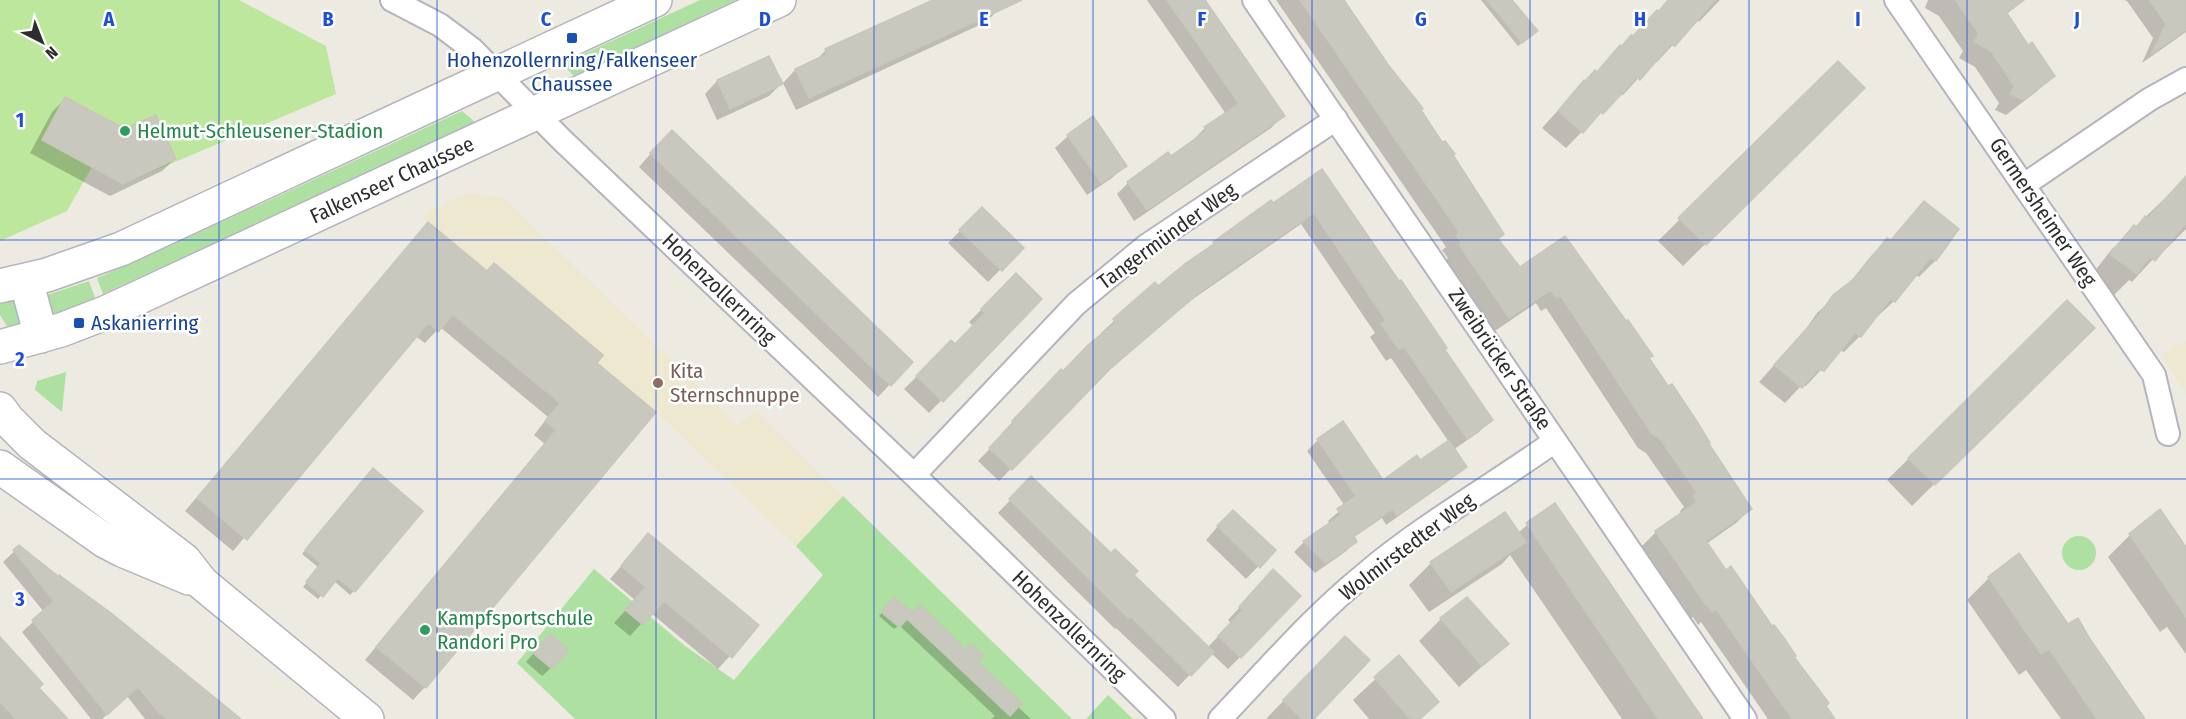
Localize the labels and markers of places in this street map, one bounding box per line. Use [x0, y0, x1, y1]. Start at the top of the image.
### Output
marker: Hohenzollernring/Falkenseer Chaussee [565, 31, 579, 45]
place label: Hohenzollernring/Falkenseer Chaussee [447, 47, 698, 97]
place label: Helmut-Schleusener-Stadion [137, 118, 383, 144]
marker: Helmut-Schleusener-Stadion [118, 124, 132, 138]
place label: Askanierring [91, 310, 199, 336]
marker: Askanierring [72, 316, 86, 330]
place label: Kita Sternschnuppe [670, 358, 800, 408]
marker: Kita Sternschnuppe [651, 376, 665, 390]
place label: Kampfsportschule Randori Pro [437, 605, 593, 655]
marker: Kampfsportschule Randori Pro [418, 623, 432, 637]

